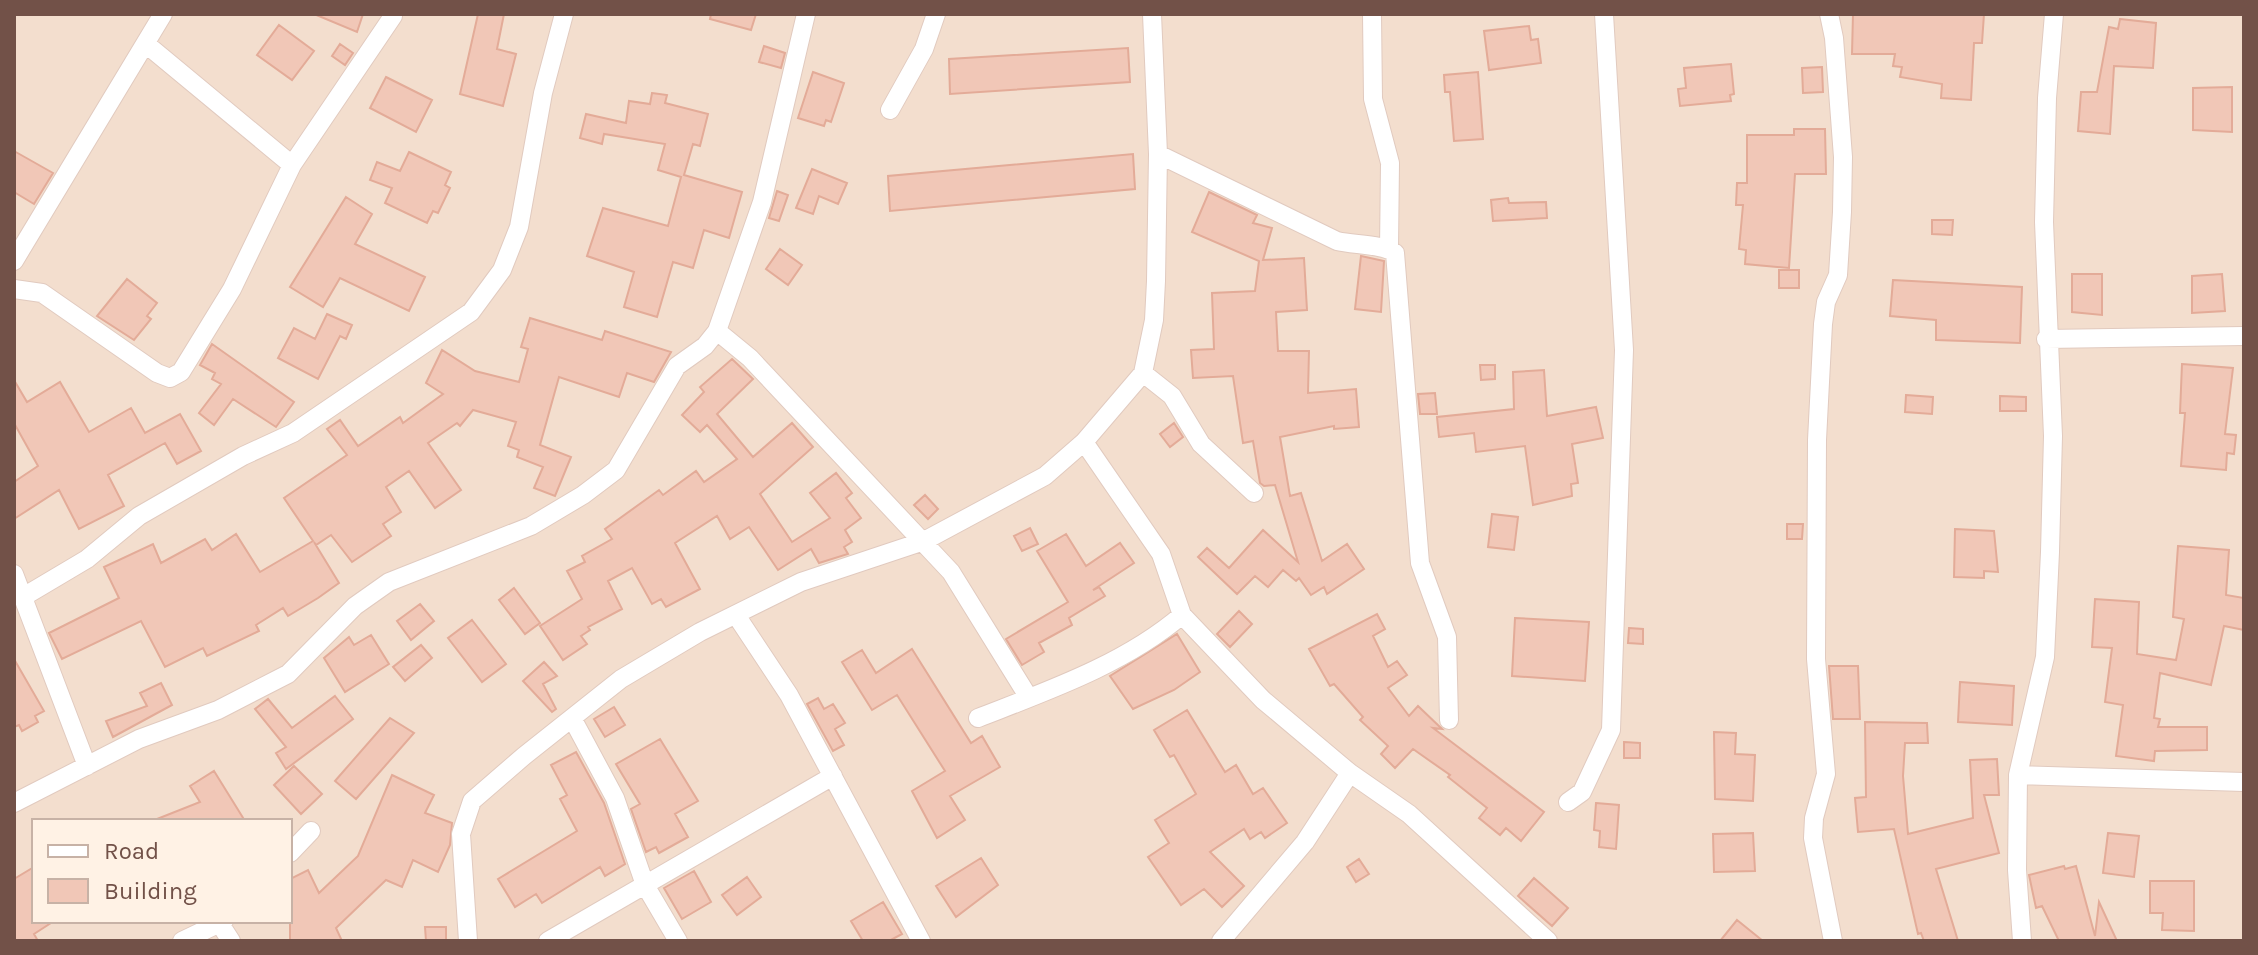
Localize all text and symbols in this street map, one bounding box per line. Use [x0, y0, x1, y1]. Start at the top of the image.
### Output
legend [32, 819, 292, 923]
text: Road [104, 837, 159, 865]
text: Building [104, 877, 197, 905]

